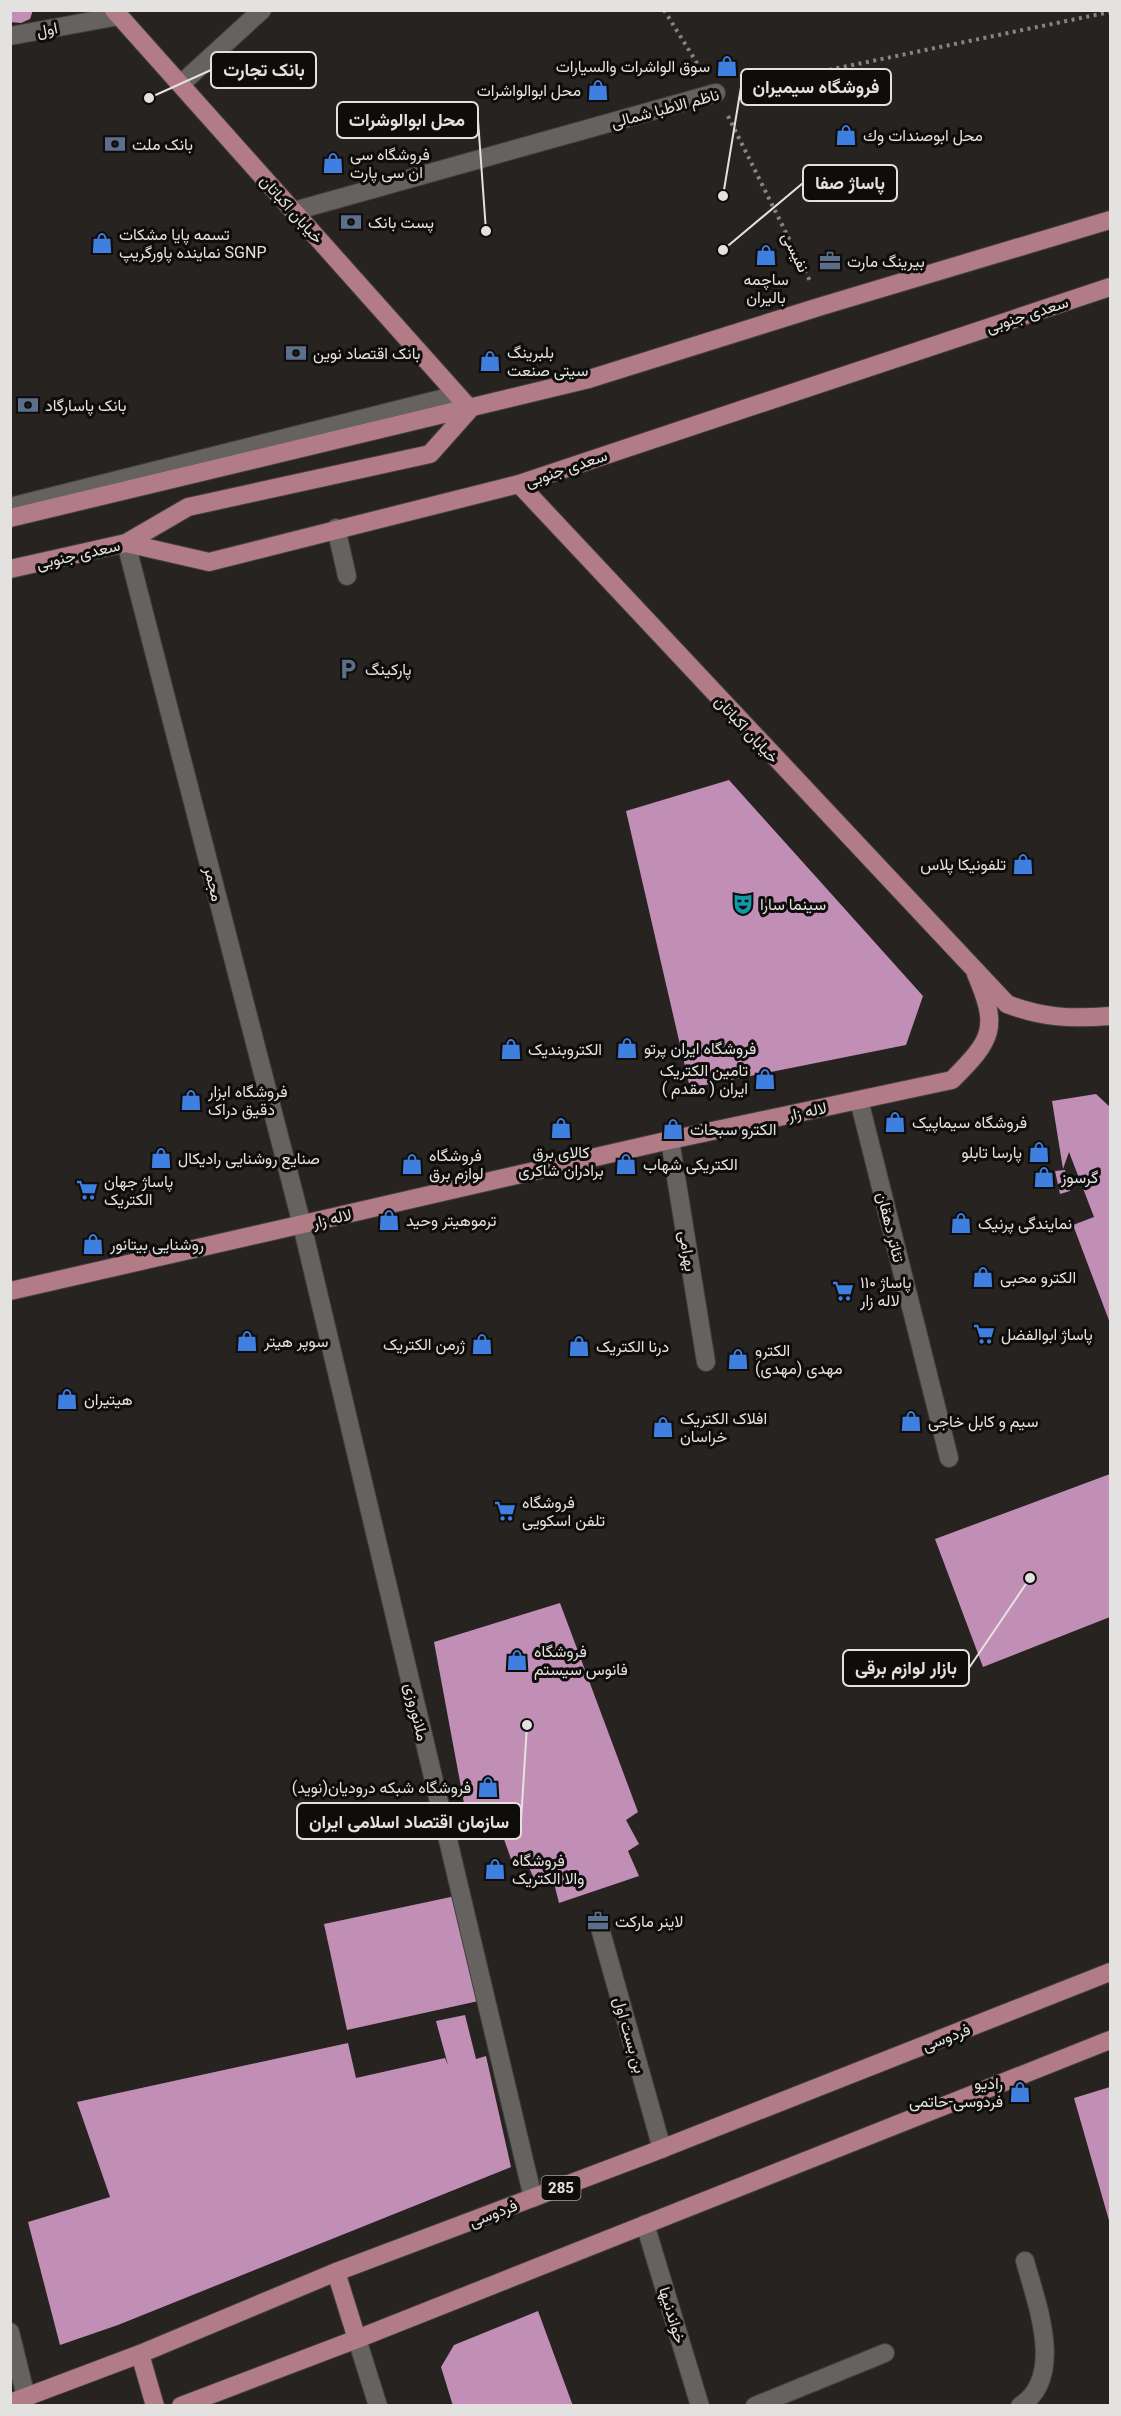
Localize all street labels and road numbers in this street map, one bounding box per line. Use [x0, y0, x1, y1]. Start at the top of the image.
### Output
street label: اول [35, 18, 59, 42]
street label: ناظم الاطبا شمالی [609, 85, 722, 133]
street label: خیابان اکباتان [256, 171, 327, 248]
street label: نفیسی [777, 229, 813, 276]
street label: سعدی جنوبی [984, 292, 1071, 338]
street label: سعدی جنوبی [523, 446, 610, 492]
street label: سعدی جنوبی [34, 536, 122, 574]
street label: خیابان اکباتان [711, 692, 783, 767]
street label: مجمر [199, 864, 227, 904]
street label: لاله زار [785, 1098, 829, 1126]
street label: تئاتر دهقان [872, 1190, 908, 1265]
street label: لاله زار [310, 1205, 354, 1233]
street label: بهرامی [674, 1229, 700, 1273]
street label: ملانوروزی [400, 1681, 432, 1743]
street label: بن بست اول [609, 1995, 649, 2076]
street label: فردوسی [919, 2020, 973, 2056]
road number: 285 [542, 2176, 580, 2200]
street label: فردوسی [466, 2196, 520, 2232]
street label: خواندنیها [654, 2285, 690, 2346]

